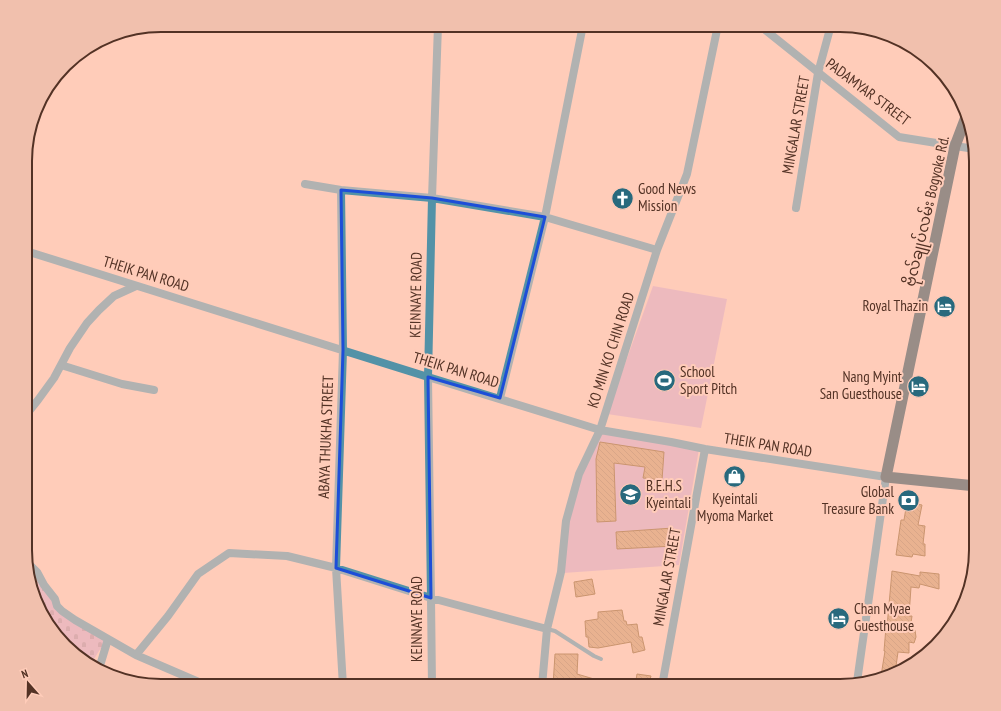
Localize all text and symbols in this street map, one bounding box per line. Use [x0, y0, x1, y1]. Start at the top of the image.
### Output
street label: PADAMYAR STREET [822, 54, 914, 130]
street label: MINGALAR STREET [778, 74, 814, 175]
street label: ဗိုလ်ချုပ်လမ်း Bogyoke Rd. [900, 133, 956, 289]
place label: Good News Mission [638, 179, 696, 215]
church icon: Good News Mission [609, 185, 635, 211]
street label: THEIK PAN ROAD [101, 251, 192, 296]
street label: KEINNAYE ROAD [405, 252, 426, 338]
street label: KO MIN KO CHIN ROAD [583, 289, 638, 410]
hotel icon: Royal Thazin [931, 293, 957, 319]
place label: Royal Thazin [863, 296, 928, 315]
street label: THEIK PAN ROAD [411, 347, 502, 392]
place label: School Sport Pitch [680, 362, 737, 398]
place label: Nang Myint San Guesthouse [820, 367, 902, 403]
sports icon: School Sport Pitch [652, 368, 678, 394]
hotel icon: Nang Myint San Guesthouse [905, 373, 931, 399]
street label: ABAYA THUKHA STREET [314, 375, 337, 499]
street label: THEIK PAN ROAD [723, 428, 814, 461]
shop icon: Kyeintali Myoma Market [722, 463, 748, 489]
place label: B.E.H.S Kyeintali [646, 476, 691, 512]
school or university icon: B.E.H.S Kyeintali [617, 482, 643, 508]
place label: Global Treasure Bank [822, 482, 894, 518]
bank icon: Global Treasure Bank [896, 488, 922, 514]
place label: Kyeintali Myoma Market [697, 489, 773, 525]
street label: MINGALAR STREET [649, 526, 685, 627]
street label: KEINNAYE ROAD [407, 576, 426, 662]
place label: Chan Myae Guesthouse [854, 599, 914, 635]
hotel icon: Chan Myae Guesthouse [826, 605, 852, 631]
north arrow [8, 663, 48, 703]
text: N [19, 666, 30, 681]

